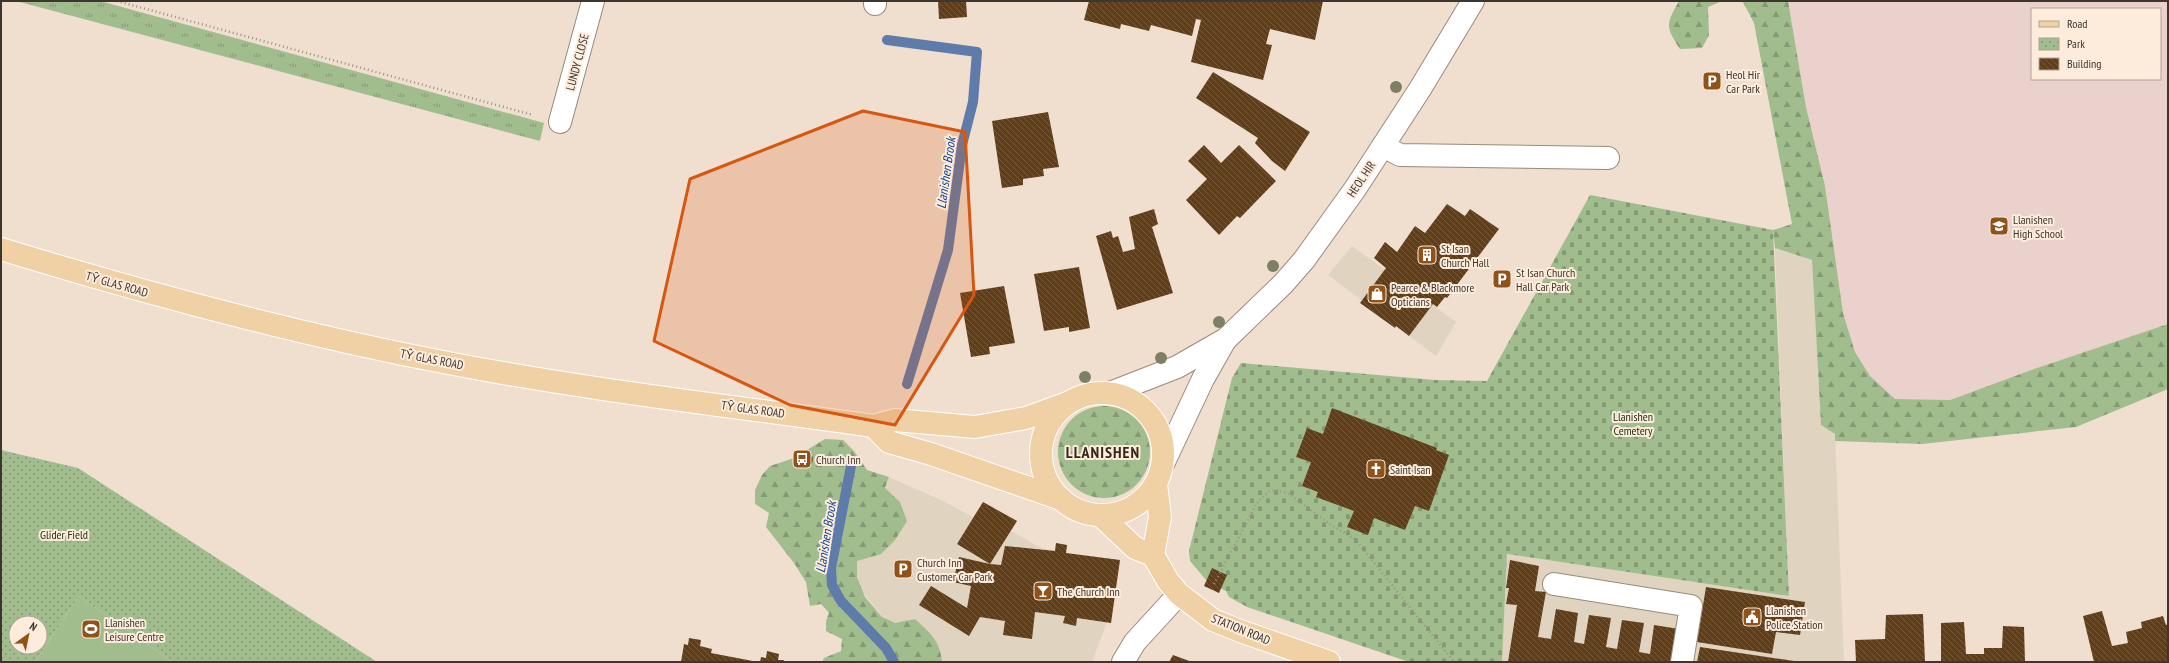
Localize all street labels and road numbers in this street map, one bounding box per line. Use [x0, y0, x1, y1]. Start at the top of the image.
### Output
street label: LUNDY CLOSE [562, 32, 592, 92]
street label: HEOL HIR [1344, 158, 1379, 200]
street label: TŶ GLAS ROAD [84, 268, 150, 300]
street label: TŶ GLAS ROAD [399, 346, 465, 372]
street label: TŶ GLAS ROAD [720, 397, 786, 421]
street label: STATION ROAD [1209, 610, 1273, 648]

